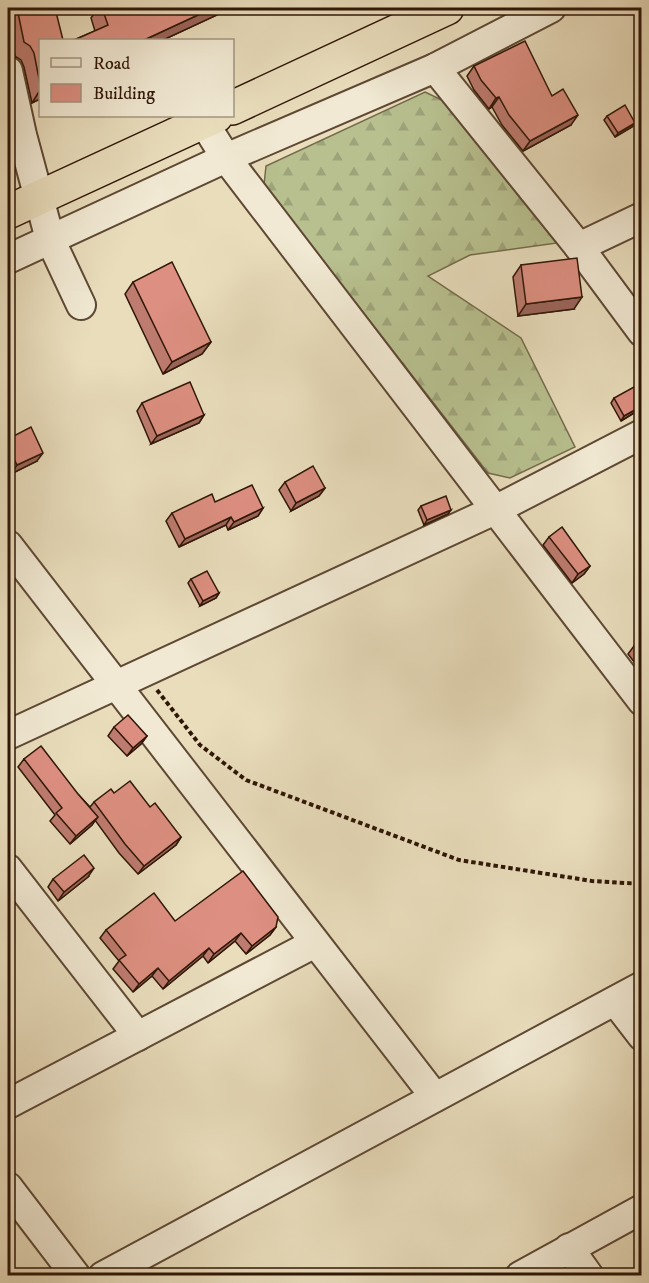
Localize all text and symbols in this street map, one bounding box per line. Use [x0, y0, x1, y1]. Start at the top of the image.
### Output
legend [39, 39, 234, 117]
text: Road [93, 53, 130, 75]
text: Building [93, 83, 155, 105]

